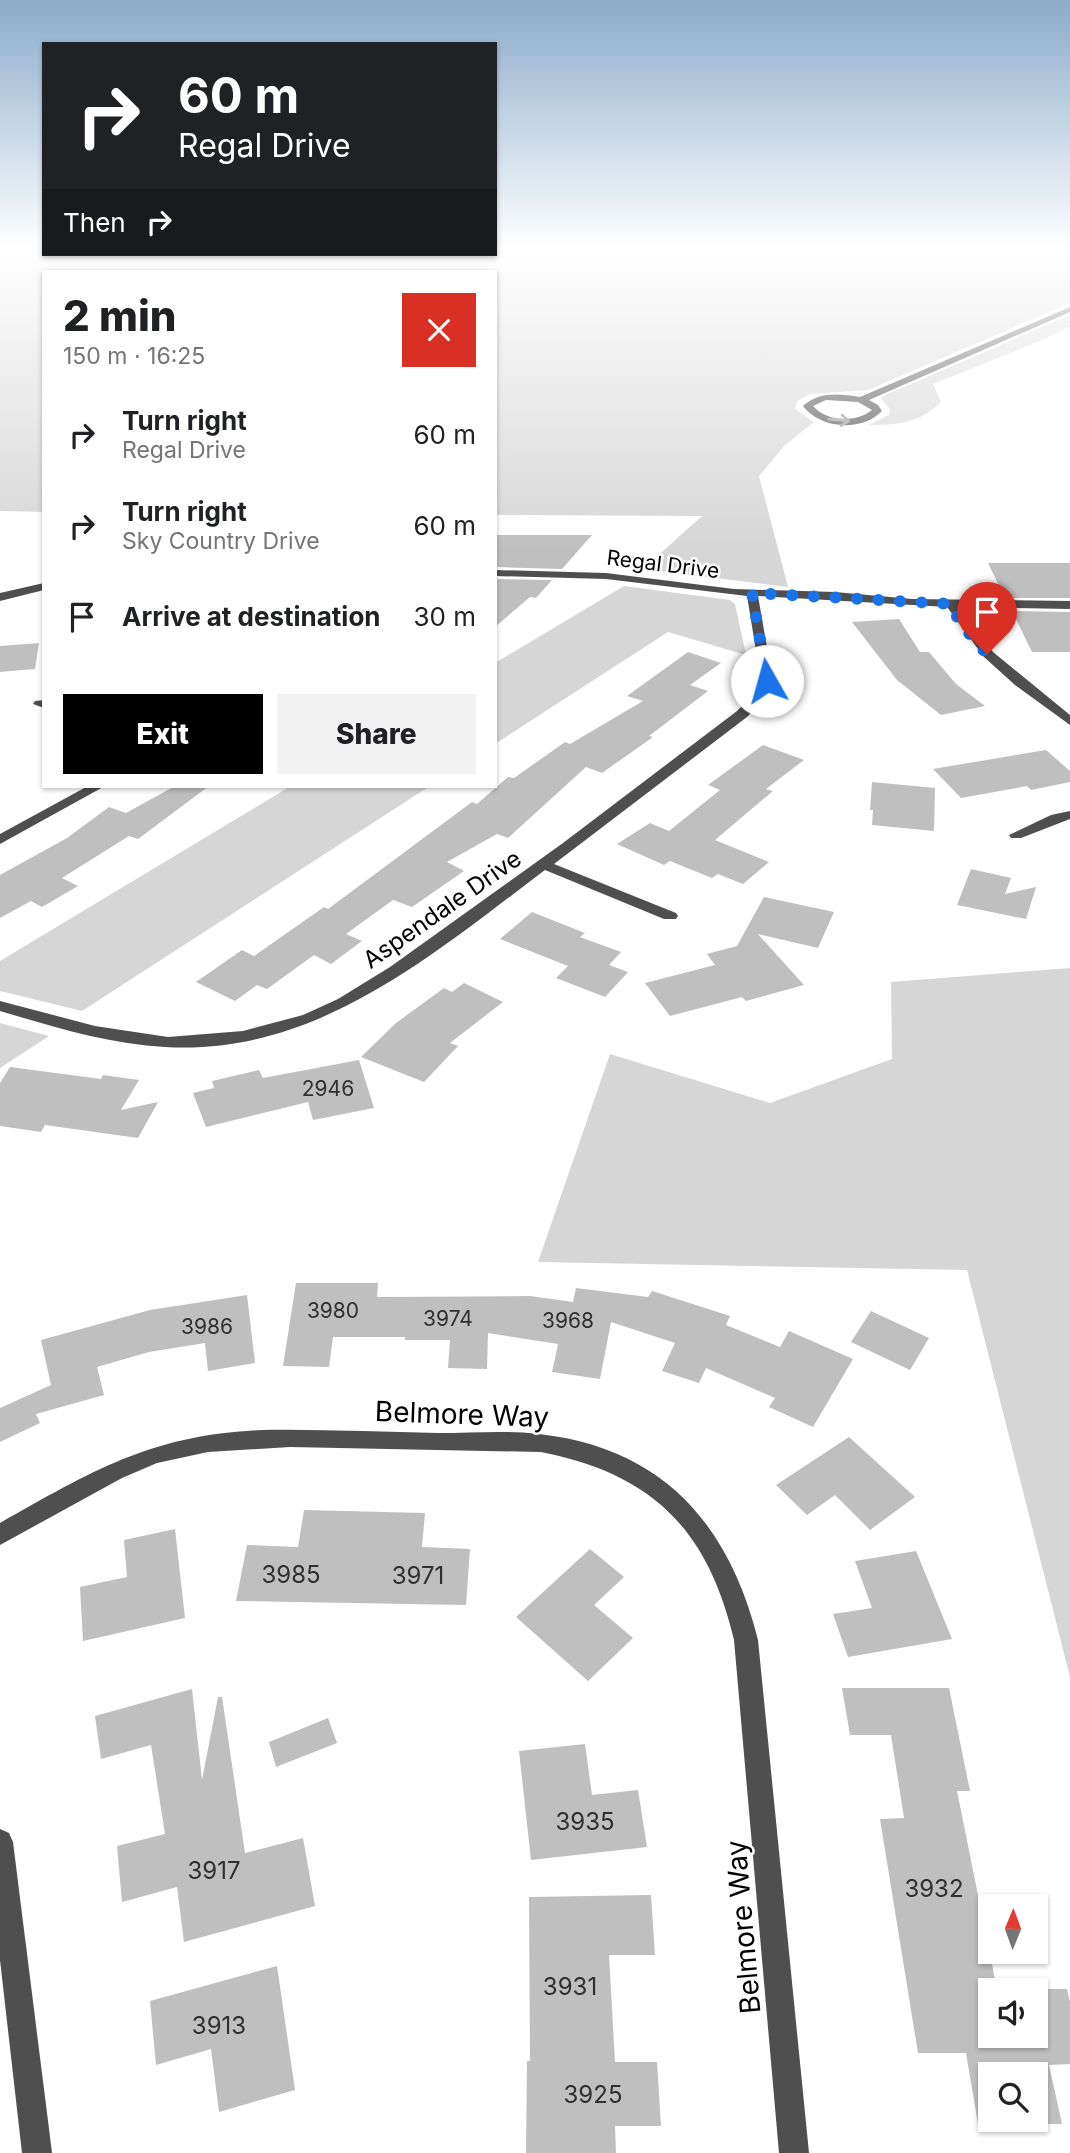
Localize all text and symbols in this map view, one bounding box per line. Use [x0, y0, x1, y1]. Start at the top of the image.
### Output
text: 60 m [178, 66, 299, 125]
icon: right [63, 70, 154, 161]
text: Regal Drive [178, 126, 351, 165]
icon: right [140, 203, 178, 241]
text: Then [63, 207, 126, 238]
text: 2 min [63, 290, 177, 341]
button: close [402, 293, 476, 367]
text: 150 m · 16:25 [63, 342, 205, 370]
text: Turn right [122, 405, 247, 436]
one-way arrow [827, 414, 850, 427]
icon: right [63, 416, 101, 454]
text: 60 m [413, 419, 476, 450]
text: Regal Drive [122, 436, 246, 464]
text: Turn right [122, 496, 247, 527]
icon: right [63, 507, 101, 545]
text: 60 m [413, 510, 476, 541]
text: Sky Country Drive [122, 527, 320, 555]
street label: Regal Drive [605, 545, 721, 583]
pin [957, 582, 1017, 654]
icon: arrive [968, 593, 1006, 631]
icon: arrive [63, 598, 101, 636]
text: Arrive at destination [122, 601, 381, 632]
text: 30 m [413, 601, 476, 632]
position arrow [730, 644, 804, 718]
button: Exit [63, 694, 263, 774]
button: Share [277, 694, 476, 774]
street label: Aspendale Drive [357, 844, 527, 974]
house number: 2946 [302, 1076, 354, 1101]
house number: 3980 [307, 1298, 359, 1323]
house number: 3974 [423, 1306, 473, 1331]
house number: 3968 [542, 1308, 594, 1333]
house number: 3986 [181, 1314, 233, 1339]
street label: Belmore Way [374, 1394, 550, 1434]
house number: 3985 [261, 1560, 321, 1589]
house number: 3971 [392, 1561, 444, 1590]
house number: 3935 [555, 1807, 615, 1836]
street label: Belmore Way [718, 1839, 768, 2015]
house number: 3917 [187, 1856, 241, 1885]
house number: 3932 [904, 1874, 964, 1903]
north arrow [978, 1894, 1048, 1964]
map controls [978, 1894, 1048, 2132]
house number: 3931 [543, 1972, 597, 2001]
button: sound [978, 1978, 1048, 2048]
house number: 3913 [192, 2011, 246, 2040]
button: search [978, 2062, 1048, 2132]
house number: 3925 [564, 2080, 622, 2109]

